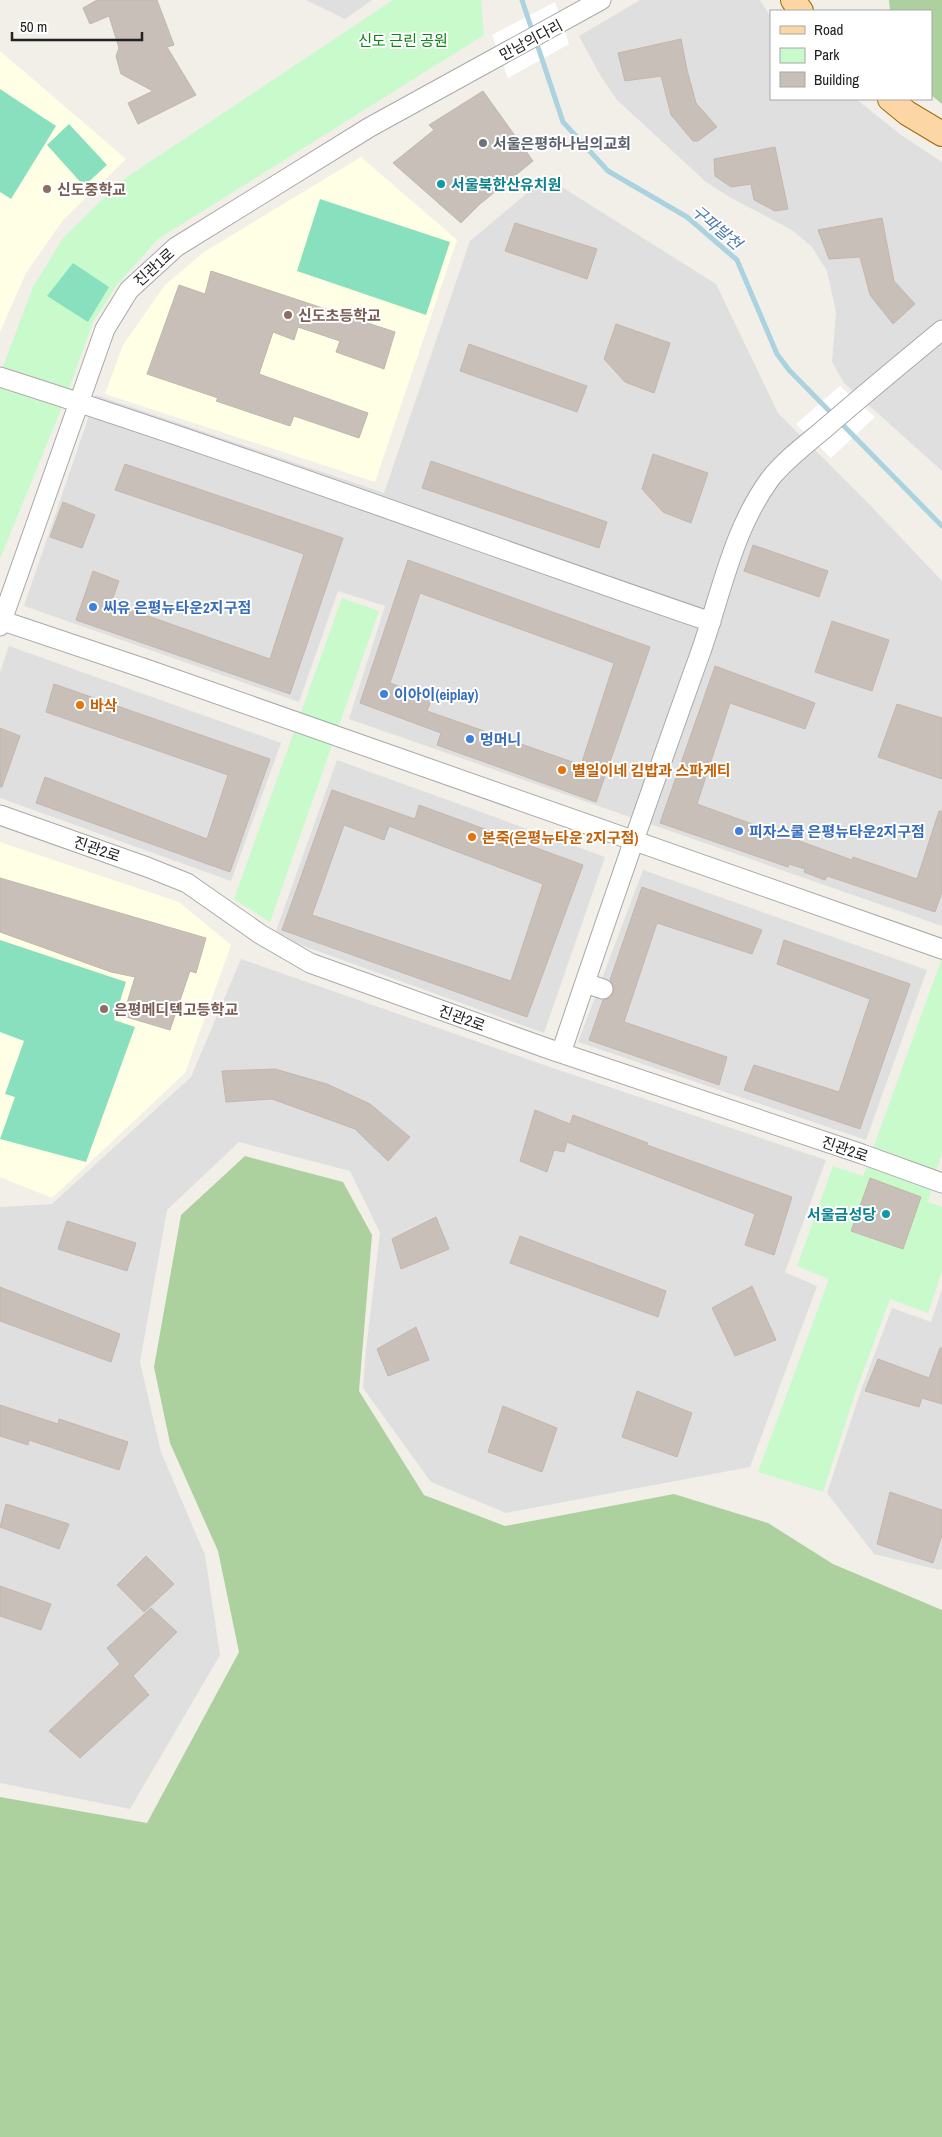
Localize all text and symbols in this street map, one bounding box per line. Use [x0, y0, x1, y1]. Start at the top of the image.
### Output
scale bar [12, 10, 142, 42]
legend [770, 10, 932, 100]
street label: 만남의다리 [496, 15, 566, 65]
text: 50 m [20, 16, 47, 37]
text: Road [814, 19, 843, 40]
park label: 신도 근린 공원 [358, 30, 448, 51]
text: Park [814, 44, 840, 65]
text: Building [814, 69, 859, 90]
place label: 서울은평하나님의교회 [493, 133, 631, 154]
marker: 서울은평하나님의교회 [477, 137, 489, 149]
place label: 서울북한산유치원 [451, 174, 561, 195]
marker: 서울북한산유치원 [435, 178, 447, 190]
place label: 신도중학교 [57, 179, 126, 200]
marker: 신도중학교 [41, 183, 53, 195]
water label: 구파발천 [687, 200, 748, 256]
street label: 진관1로 [129, 243, 179, 291]
place label: 신도초등학교 [298, 305, 381, 326]
marker: 신도초등학교 [282, 309, 294, 321]
place label: 씨유 은평뉴타운2지구점 [103, 597, 251, 618]
marker: 씨유 은평뉴타운2지구점 [87, 601, 99, 613]
place label: 이아이(eiplay) [394, 684, 478, 705]
marker: 이아이(eiplay) [378, 688, 390, 700]
place label: 바삭 [90, 695, 118, 716]
marker: 바삭 [74, 699, 86, 711]
place label: 멍머니 [480, 729, 521, 750]
marker: 멍머니 [464, 733, 476, 745]
place label: 별일이네 김밥과 스파게티 [572, 760, 731, 781]
marker: 별일이네 김밥과 스파게티 [556, 764, 568, 776]
place label: 피자스쿨 은평뉴타운2지구점 [749, 821, 925, 842]
marker: 피자스쿨 은평뉴타운2지구점 [733, 825, 745, 837]
place label: 본죽(은평뉴타운 2지구점) [482, 827, 638, 848]
street label: 진관2로 [71, 831, 123, 867]
marker: 본죽(은평뉴타운 2지구점) [466, 831, 478, 843]
place label: 은평메디텍고등학교 [114, 999, 238, 1020]
street label: 진관2로 [436, 1000, 488, 1036]
marker: 은평메디텍고등학교 [98, 1003, 110, 1015]
street label: 진관2로 [819, 1131, 871, 1167]
place label: 서울금성당 [807, 1204, 876, 1225]
marker: 서울금성당 [880, 1208, 892, 1220]

